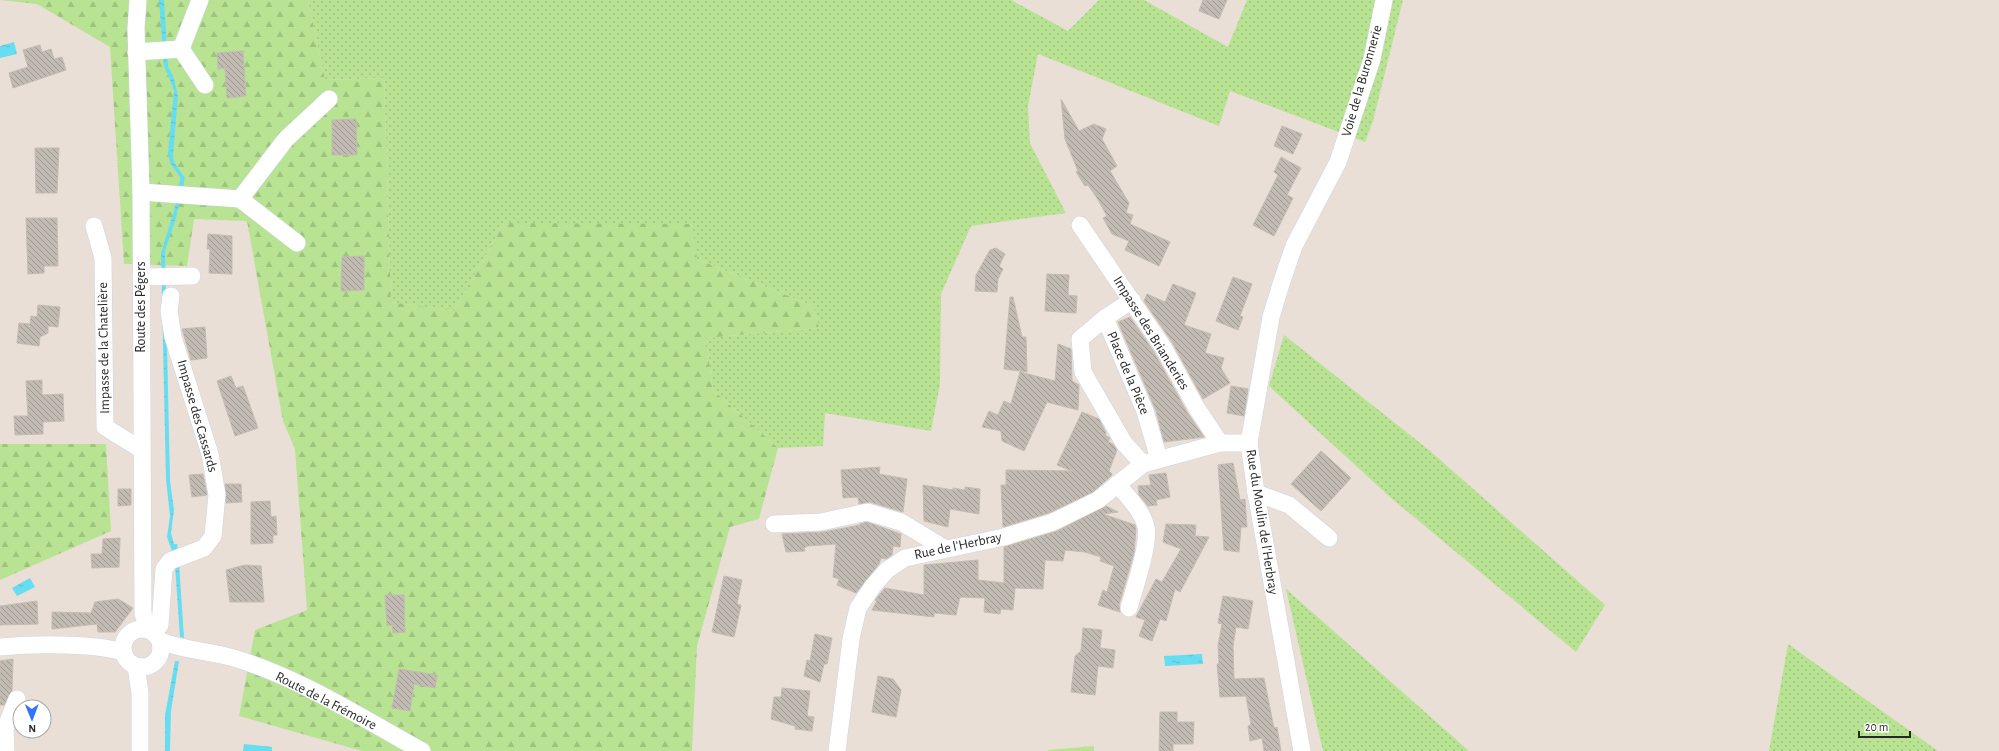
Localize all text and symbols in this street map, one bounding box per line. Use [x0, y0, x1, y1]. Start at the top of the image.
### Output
street label: Voie de la Buronnerie [1339, 24, 1385, 138]
street label: Route des Pégers [134, 261, 148, 353]
street label: Impasse des Brianderies [1110, 274, 1192, 392]
street label: Impasse de la Chatelière [96, 282, 112, 414]
street label: Place de la Pièce [1104, 329, 1152, 417]
street label: Impasse des Cassards [174, 358, 220, 474]
street label: Rue du Moulin de l'Herbray [1244, 448, 1280, 596]
street label: Rue de l'Herbray [913, 530, 1003, 562]
street label: Route de la Frémoire [273, 669, 379, 733]
north arrow [12, 699, 52, 739]
scale bar [1859, 713, 1910, 739]
text: 20 m [1865, 721, 1888, 733]
text: N [28, 723, 36, 734]

